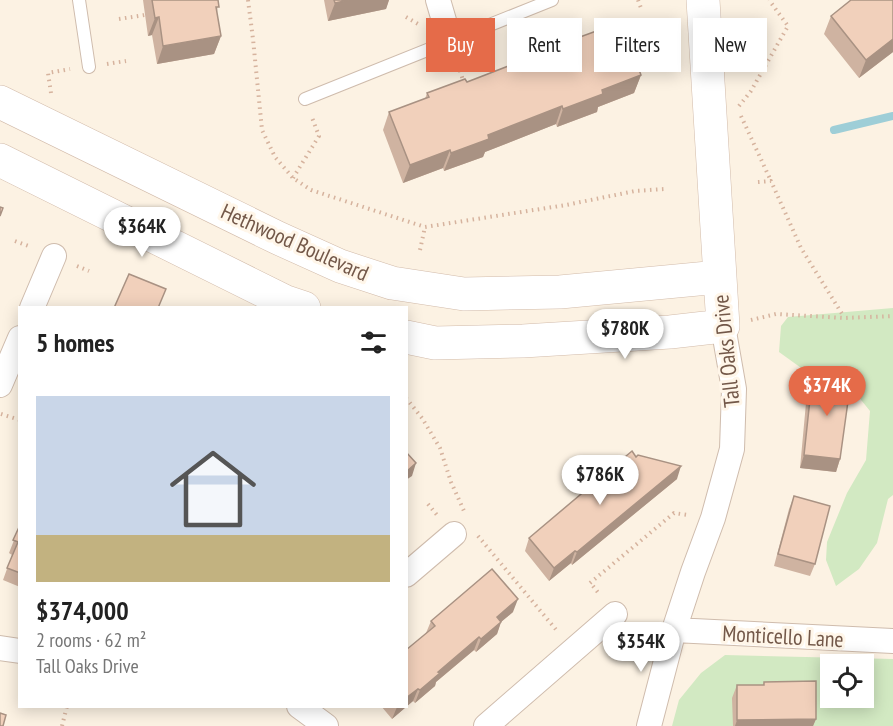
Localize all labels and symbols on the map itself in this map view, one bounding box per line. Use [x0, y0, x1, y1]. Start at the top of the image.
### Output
street label: Hethwood Boulevard [217, 197, 373, 287]
pin: $364K [100, 207, 184, 258]
street label: Tall Oaks Drive [706, 293, 746, 409]
pin: $780K [583, 309, 667, 360]
pin: $374K [785, 366, 869, 417]
pin: $786K [558, 455, 642, 506]
street label: Monticello Lane [722, 619, 844, 653]
pin: $354K [599, 622, 683, 673]

